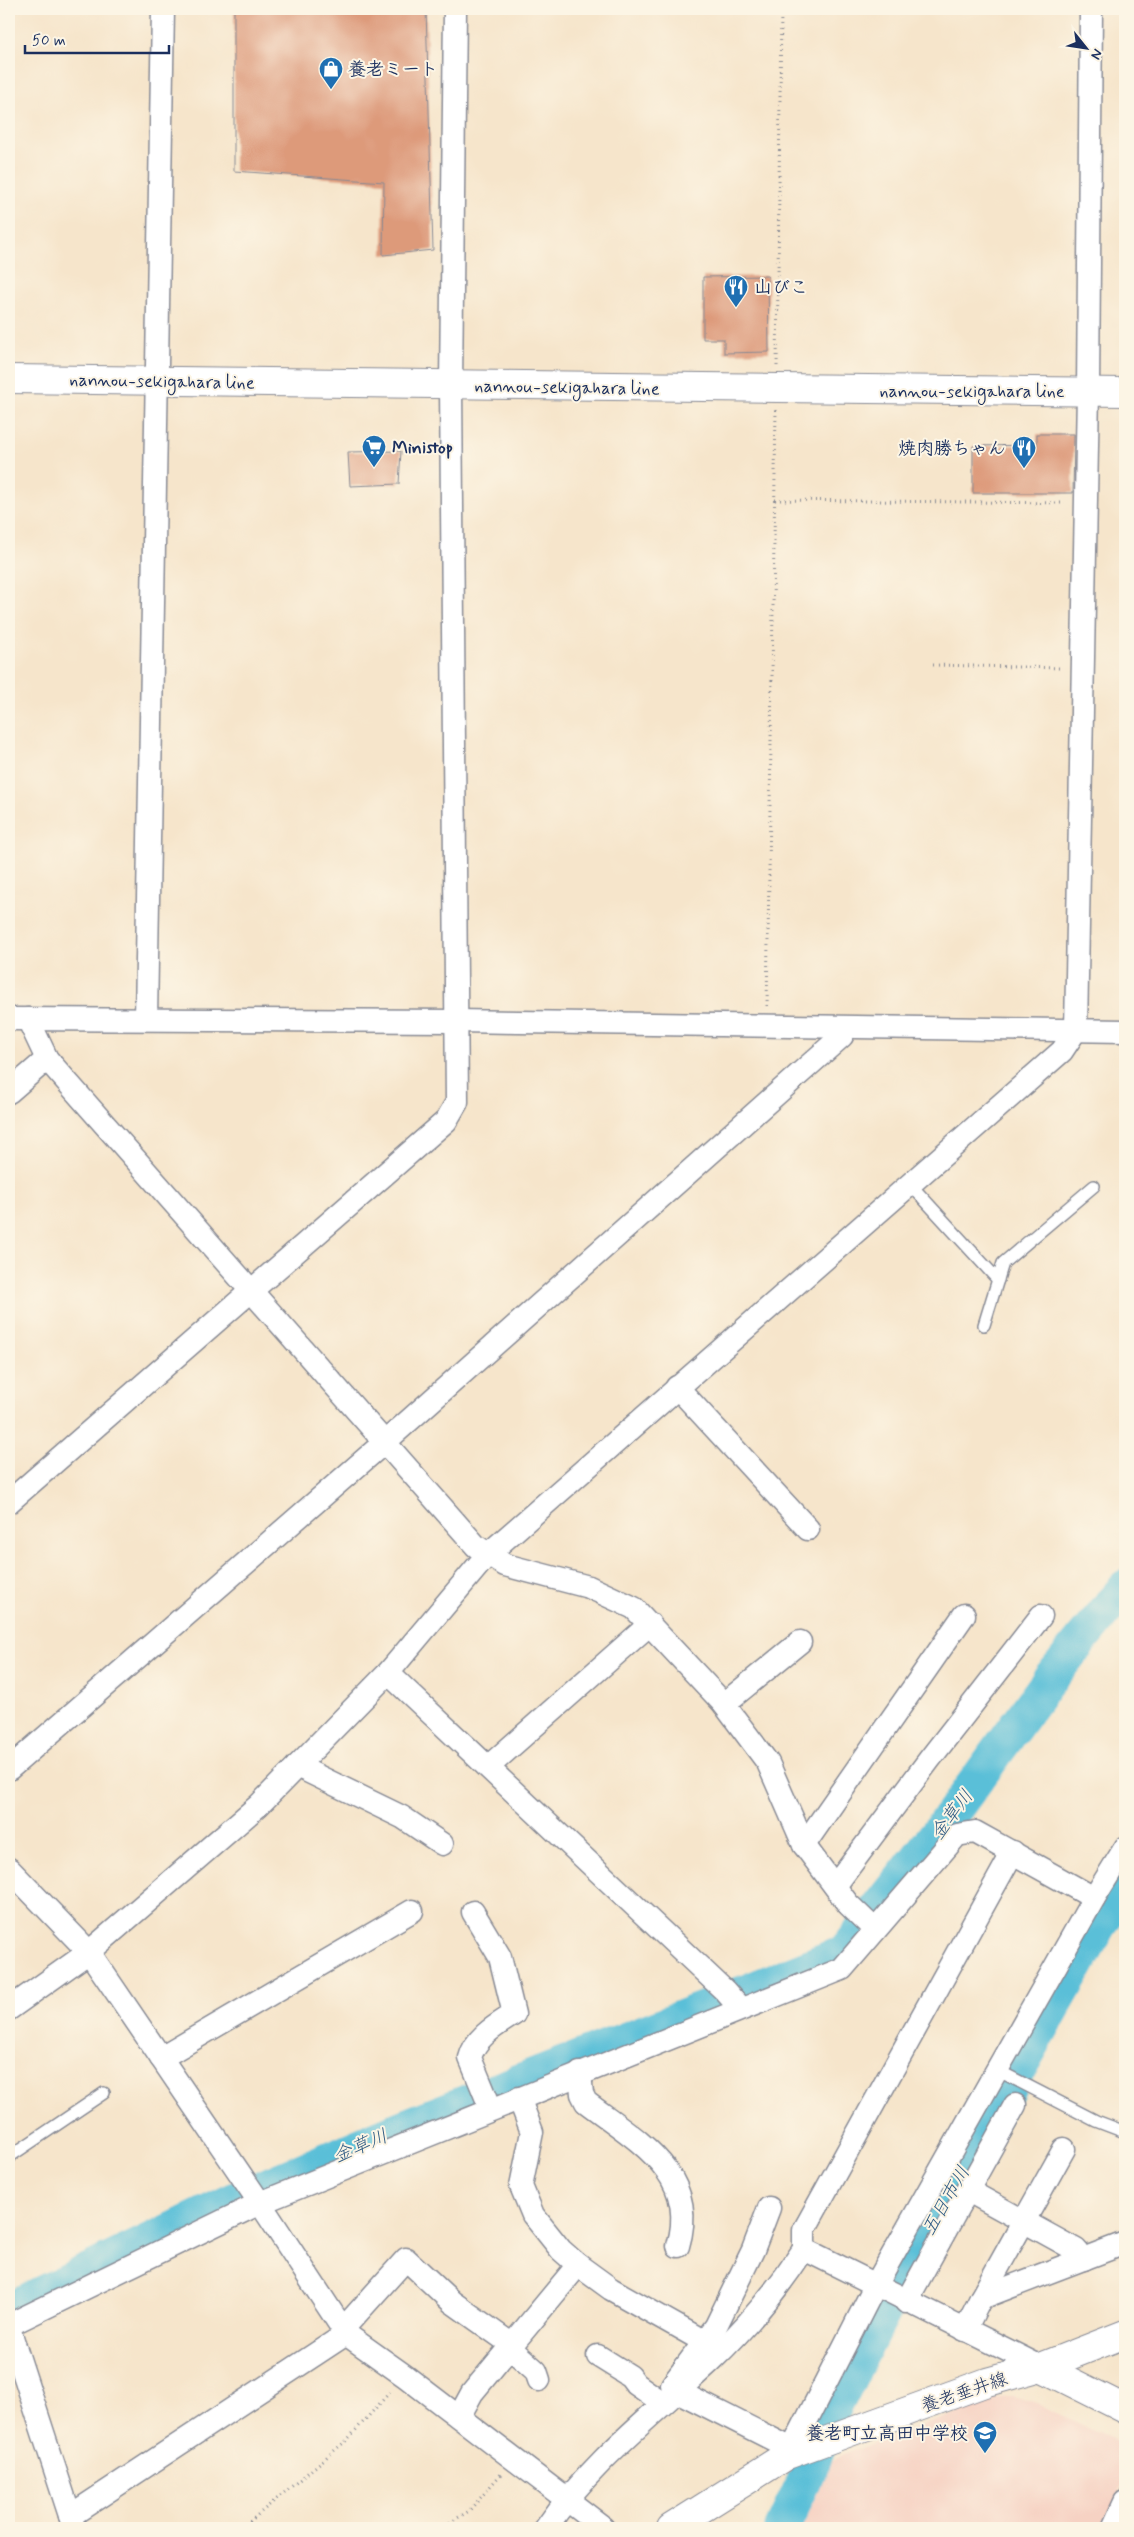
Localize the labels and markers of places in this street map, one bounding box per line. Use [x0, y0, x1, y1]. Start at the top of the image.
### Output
shop icon: 養老ミート [318, 56, 344, 90]
place label: 養老ミート [348, 58, 438, 82]
restaurant icon: 山びこ [723, 274, 749, 308]
place label: 山びこ [754, 276, 808, 300]
supermarket icon: Ministop [361, 434, 387, 468]
restaurant icon: 焼肉勝ちゃん [1011, 435, 1037, 469]
place label: Ministop [392, 436, 453, 460]
place label: 焼肉勝ちゃん [898, 437, 1006, 461]
school or university icon: 養老町立高田中学校 [972, 2420, 998, 2454]
place label: 養老町立高田中学校 [806, 2422, 968, 2446]

